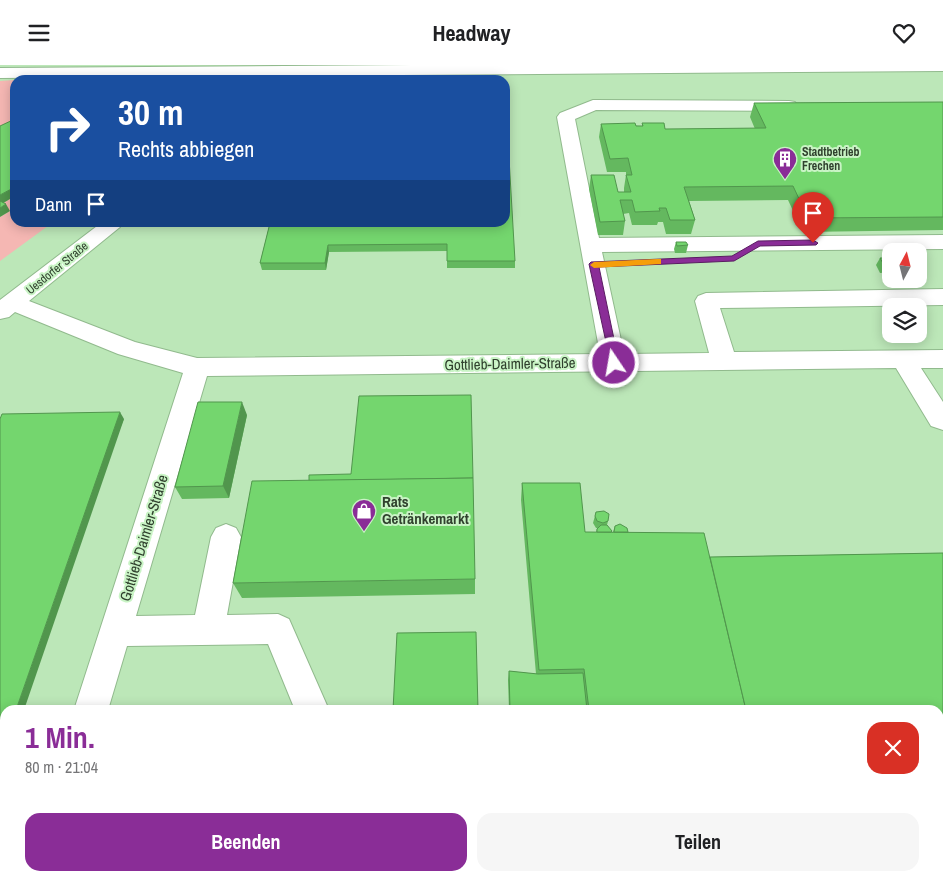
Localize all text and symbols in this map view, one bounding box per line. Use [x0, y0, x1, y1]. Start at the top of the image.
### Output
text: Headway [432, 18, 511, 48]
icon: menu [25, 19, 53, 47]
icon: heart [890, 19, 918, 47]
text: 30 m [118, 89, 183, 136]
icon: right [35, 95, 100, 160]
text: Rechts abbiegen [118, 134, 254, 164]
place label: Stadtbetrieb Frechen [802, 144, 859, 174]
building icon: Stadtbetrieb Frechen [772, 146, 798, 180]
icon: arrive [82, 190, 110, 218]
text: Dann [35, 191, 72, 217]
pin [792, 192, 834, 243]
icon: arrive [799, 199, 827, 227]
street label: Uesdorfer Straße [23, 238, 91, 298]
north arrow [882, 243, 928, 287]
map controls [882, 243, 927, 343]
button: layers [882, 298, 927, 343]
position arrow [587, 336, 639, 388]
street label: Gottlieb-Daimler-Straße [444, 352, 576, 375]
street label: Gottlieb-Daimler-Straße [114, 472, 173, 604]
place label: Rats Getränkemarkt [382, 491, 469, 529]
shop icon: Rats Getränkemarkt [351, 498, 377, 532]
text: 1 Min. [25, 717, 95, 757]
button: close [867, 722, 919, 774]
text: 80 m · 21:04 [25, 756, 98, 778]
button: Beenden [25, 813, 467, 871]
button: Teilen [477, 813, 919, 871]

